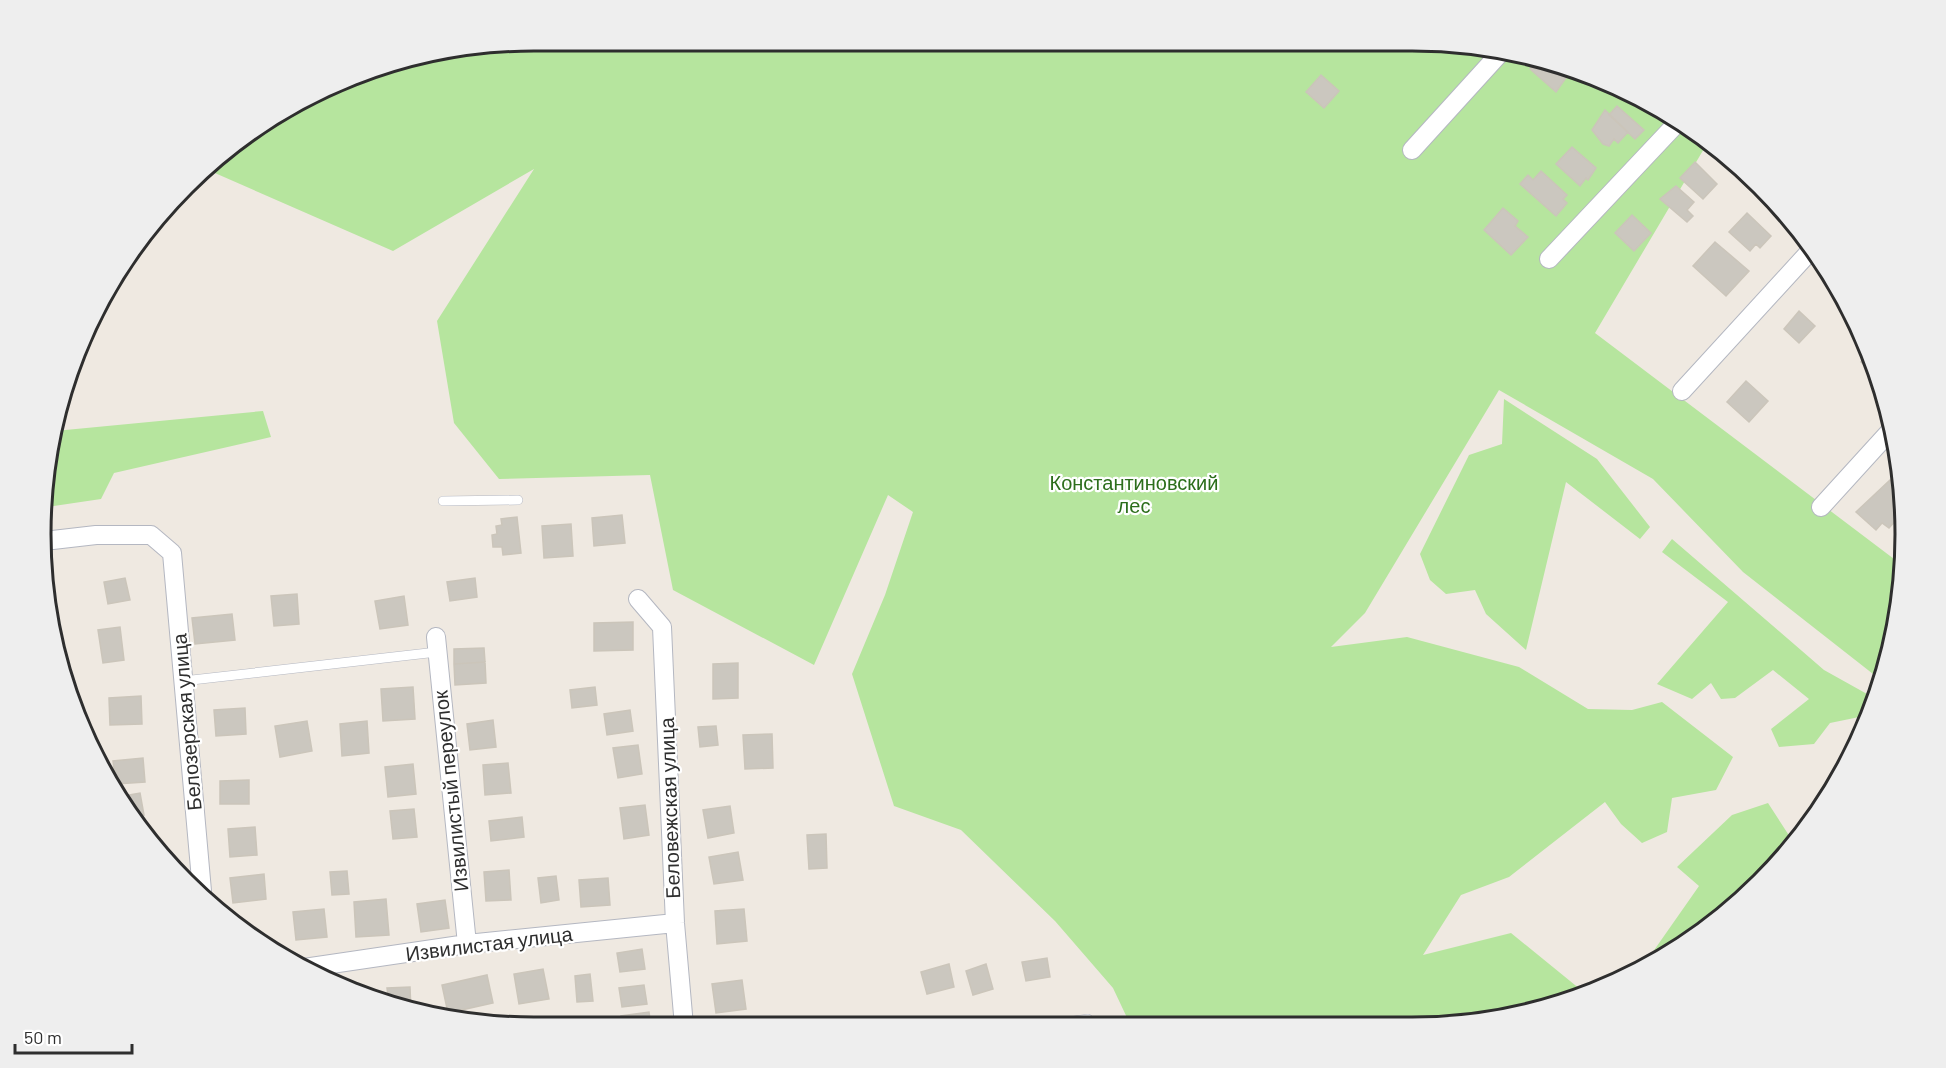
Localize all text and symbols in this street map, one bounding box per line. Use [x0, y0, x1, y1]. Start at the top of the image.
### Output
park label: Константиновский лес [1050, 470, 1218, 517]
street label: Белозерская улица [166, 632, 206, 812]
street label: Извилистый переулок [427, 689, 473, 893]
street label: Беловежская улица [654, 716, 684, 899]
street label: Извилистая улица [404, 921, 575, 965]
scale bar [15, 1017, 132, 1055]
text: 50 m [24, 1026, 62, 1048]

